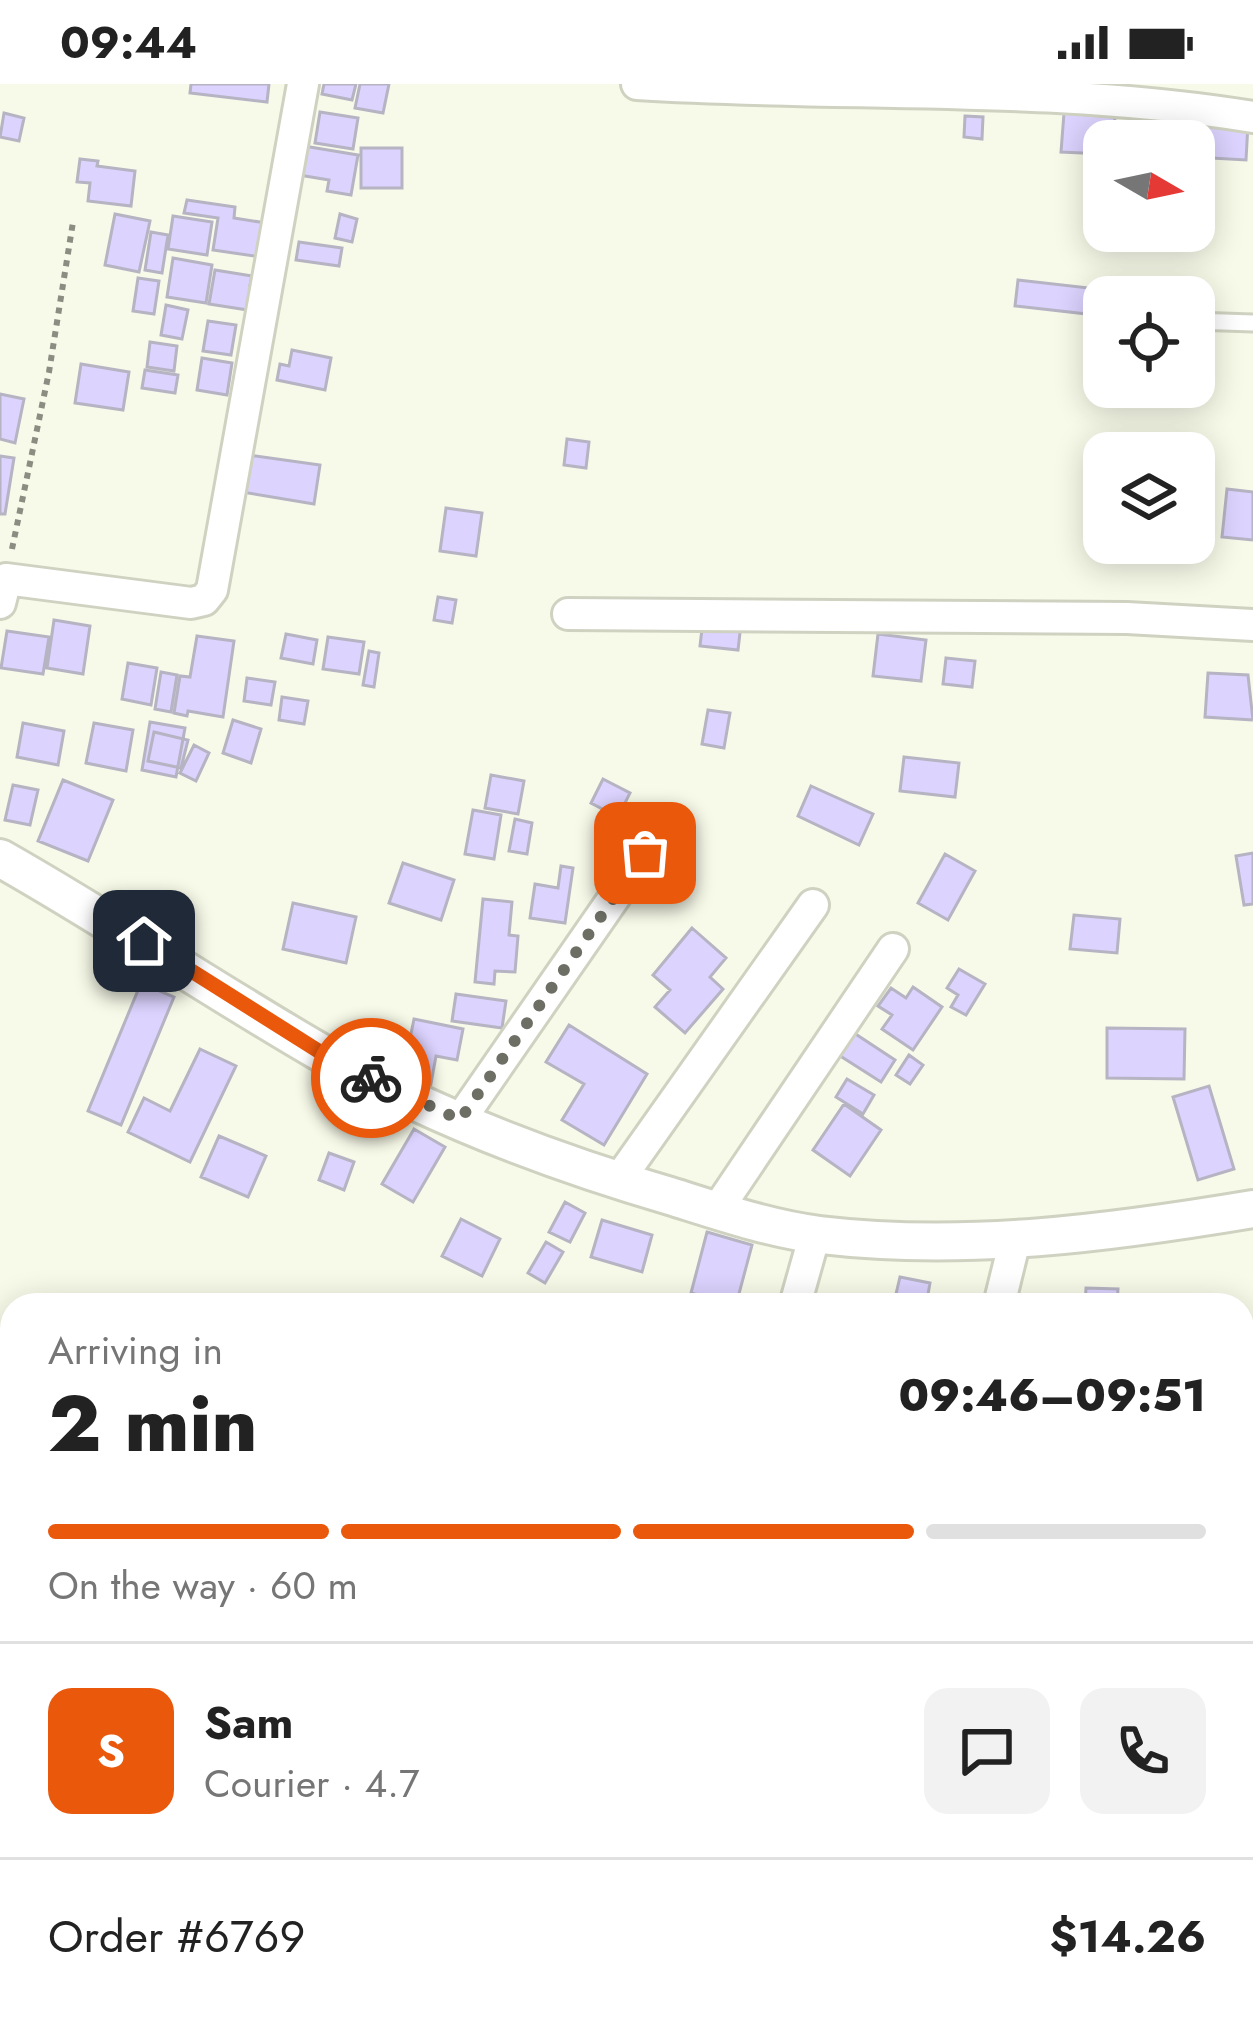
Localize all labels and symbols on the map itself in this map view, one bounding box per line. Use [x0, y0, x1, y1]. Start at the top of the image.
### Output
north arrow [1083, 120, 1215, 252]
pin [594, 802, 696, 904]
pin [93, 890, 195, 992]
courier [311, 1018, 431, 1138]

